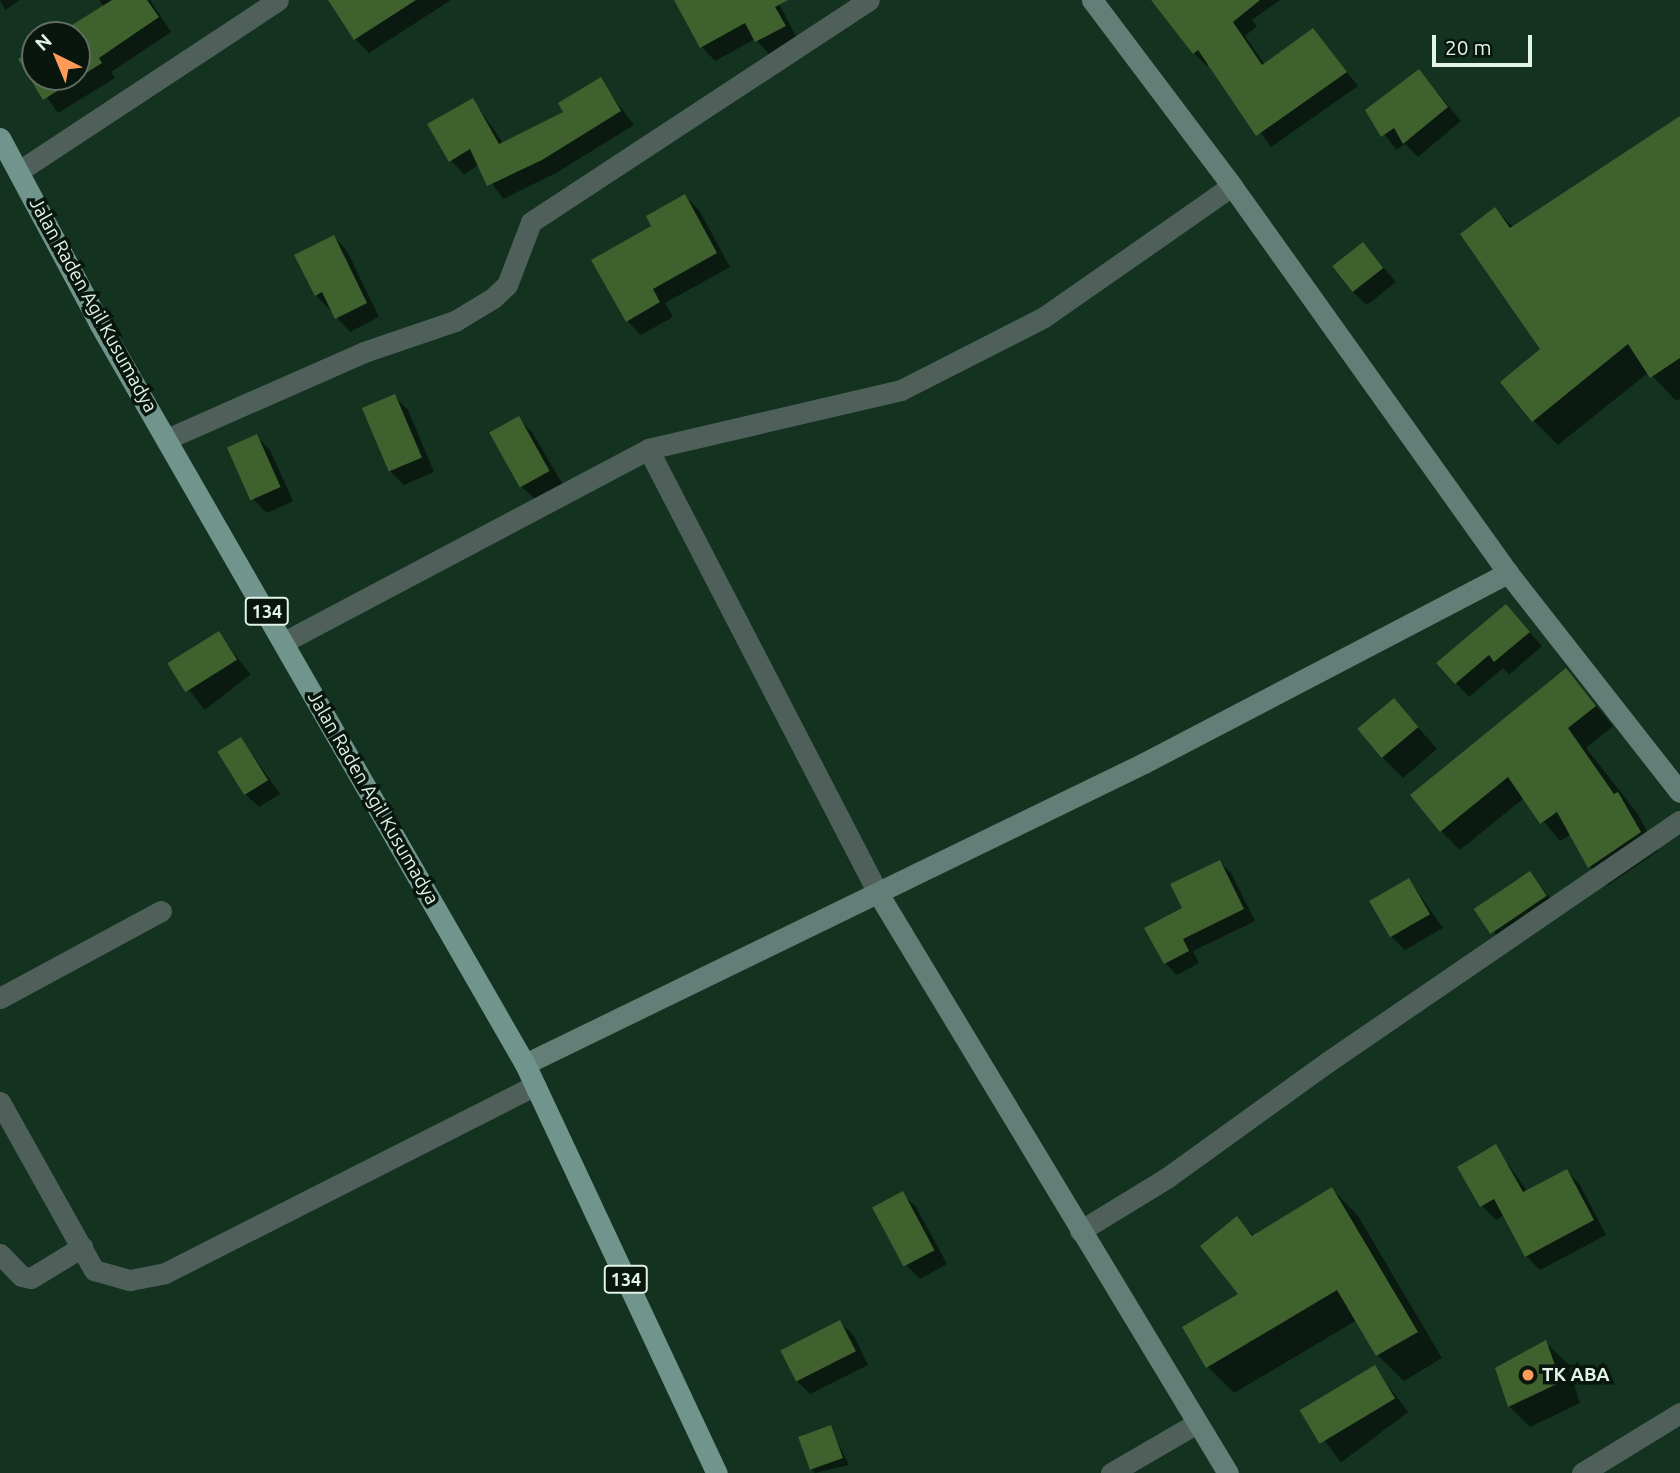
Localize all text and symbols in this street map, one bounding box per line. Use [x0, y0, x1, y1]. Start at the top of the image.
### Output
north arrow [21, 21, 91, 91]
scale bar [1435, 21, 1535, 65]
text: N [30, 29, 56, 55]
text: 20 m [1445, 35, 1492, 59]
street label: Jalan Raden Agil Kusumadya [24, 194, 162, 416]
road number: 134 [244, 596, 290, 626]
street label: Jalan Raden Agil Kusumadya [303, 687, 443, 909]
road number: 134 [603, 1264, 649, 1294]
place label: TK ABA [1542, 1364, 1610, 1386]
marker: TK ABA [1520, 1367, 1536, 1383]

